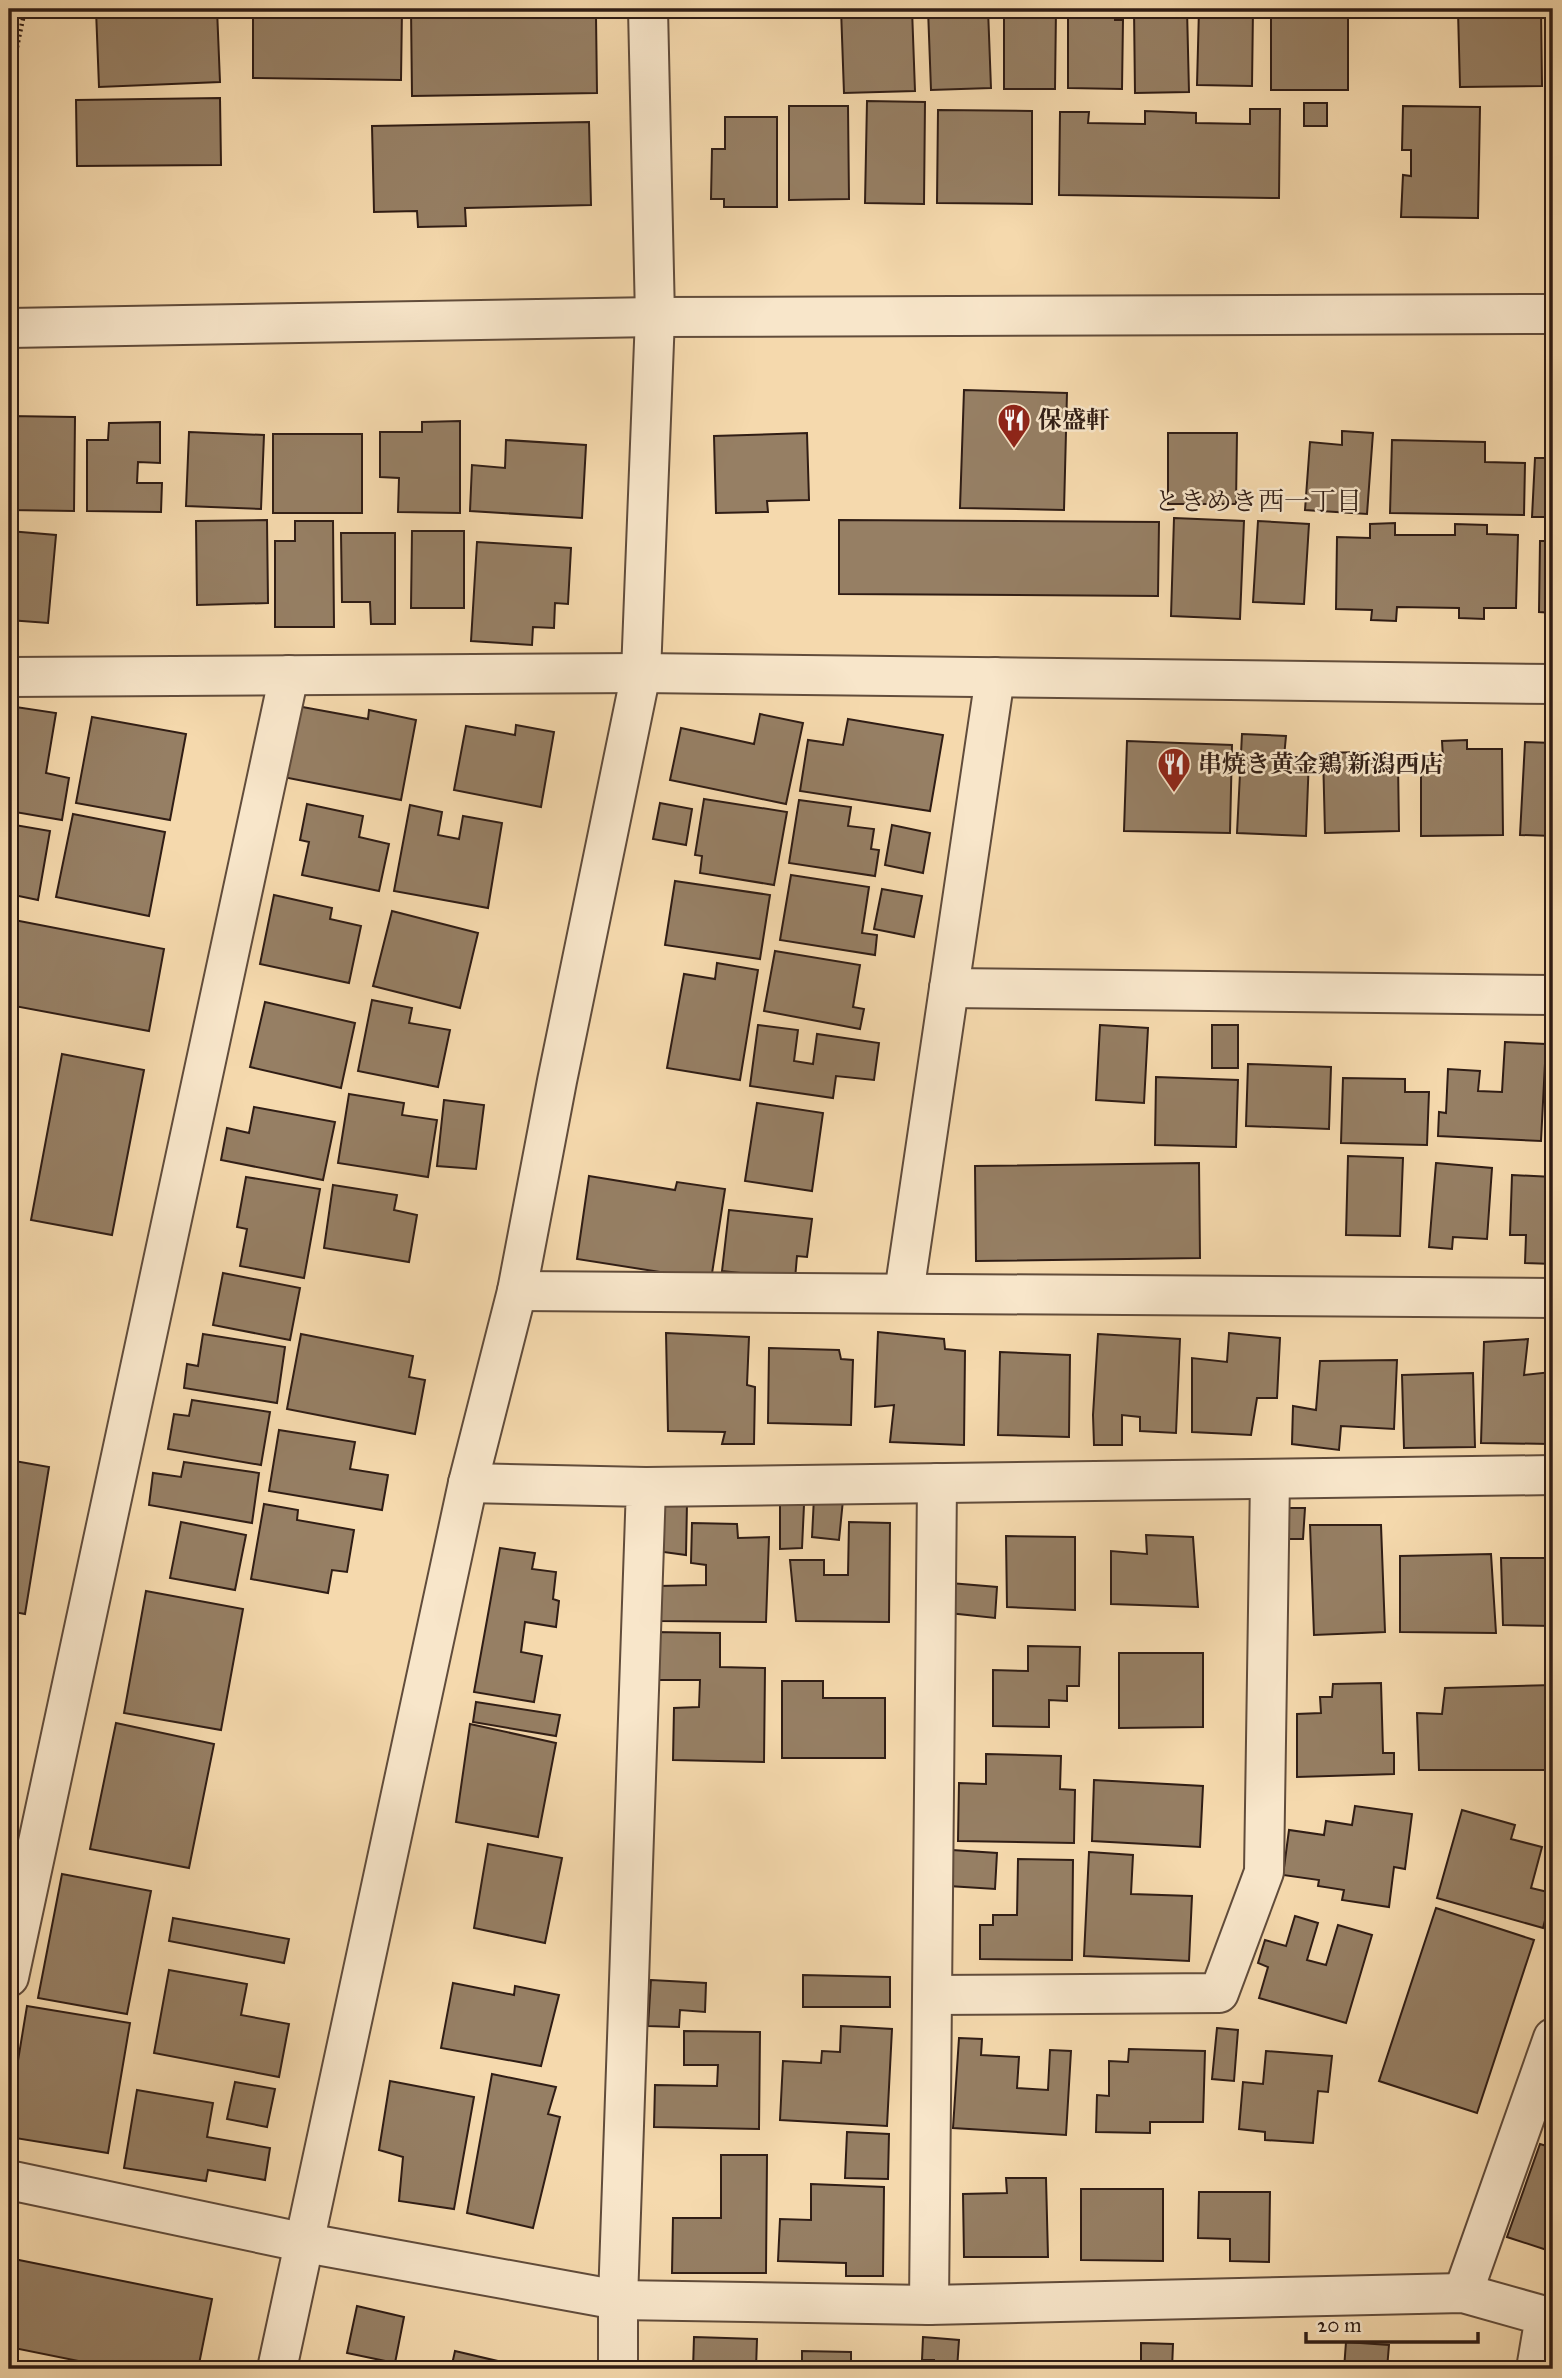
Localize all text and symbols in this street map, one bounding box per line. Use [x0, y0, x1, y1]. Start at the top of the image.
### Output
restaurant icon: 保盛軒 [995, 401, 1033, 450]
place label: 保盛軒 [1038, 405, 1110, 435]
district label: ときめき西一丁目 [1154, 485, 1362, 517]
restaurant icon: 串焼き黄金鶏 新潟西店 [1155, 745, 1193, 794]
place label: 串焼き黄金鶏 新潟西店 [1198, 749, 1443, 779]
scale bar [1306, 2301, 1478, 2345]
text: 20 m [1317, 2312, 1362, 2338]

